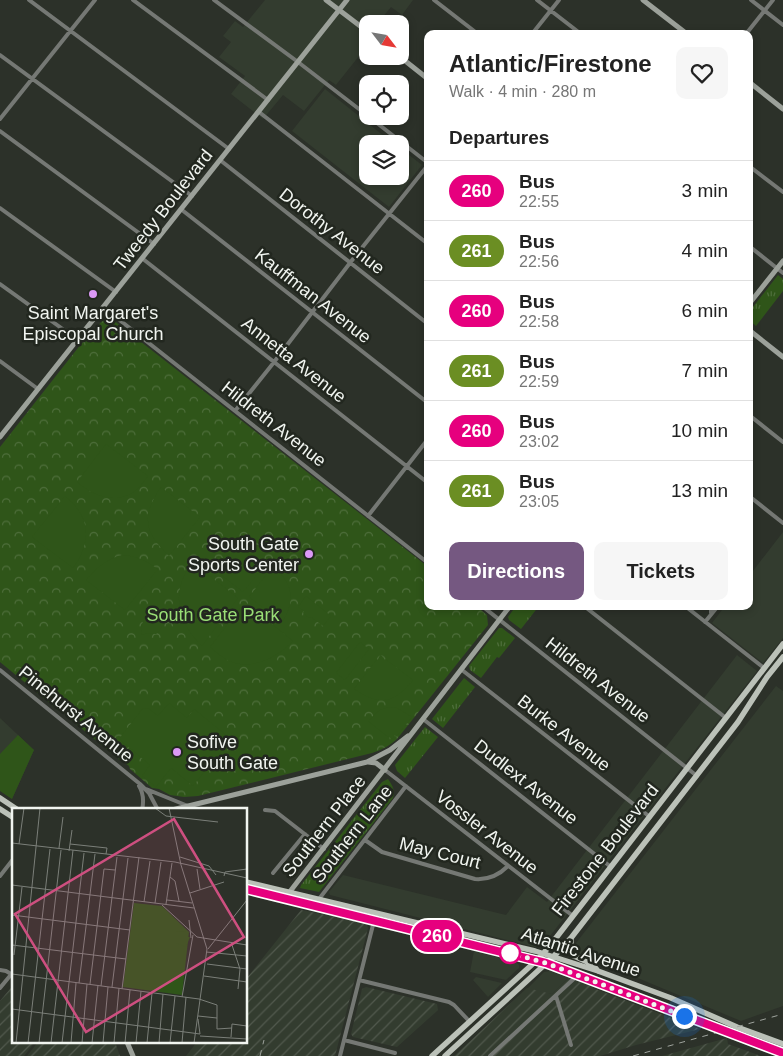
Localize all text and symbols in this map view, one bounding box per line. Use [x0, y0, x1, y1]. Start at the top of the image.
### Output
north arrow [359, 15, 409, 65]
map controls [359, 15, 409, 185]
button: heart [676, 47, 728, 99]
text: Atlantic/Firestone [449, 50, 652, 77]
button: locate [359, 75, 409, 125]
text: Walk · 4 min · 280 m [449, 83, 596, 100]
text: Departures [449, 127, 549, 148]
button: layers [359, 135, 409, 185]
street label: Tweedy Boulevard [110, 145, 216, 275]
text: Bus [519, 171, 555, 192]
text: 3 min [682, 180, 728, 201]
text: 260 [461, 181, 492, 201]
street label: Dorothy Avenue [276, 184, 388, 278]
text: 22:55 [519, 193, 559, 210]
text: Bus [519, 231, 555, 252]
text: 4 min [682, 240, 728, 261]
text: 261 [461, 241, 492, 261]
street label: Kauffman Avenue [251, 245, 375, 347]
text: 22:56 [519, 253, 559, 270]
marker: Saint Margaret's Episcopal Church [87, 288, 99, 300]
text: Bus [519, 291, 555, 312]
text: 6 min [682, 300, 728, 321]
text: 260 [461, 301, 492, 321]
place label: Saint Margaret's Episcopal Church [22, 303, 164, 344]
street label: Annetta Avenue [238, 313, 350, 407]
text: 22:58 [519, 313, 559, 330]
text: Bus [519, 351, 555, 372]
text: 7 min [682, 360, 728, 381]
text: 261 [461, 361, 492, 381]
text: 22:59 [519, 373, 559, 390]
street label: Hildreth Avenue [218, 377, 330, 471]
text: Bus [519, 411, 555, 432]
text: 10 min [671, 420, 728, 441]
text: 260 [461, 421, 492, 441]
text: 23:02 [519, 433, 559, 450]
text: Bus [519, 471, 555, 492]
text: 13 min [671, 480, 728, 501]
text: 261 [461, 481, 492, 501]
text: 23:05 [519, 493, 559, 510]
place label: South Gate Sports Center [188, 534, 299, 575]
button: Directions [449, 542, 584, 600]
button: Tickets [594, 542, 728, 600]
marker: South Gate Sports Center [303, 548, 315, 560]
park label: South Gate Park [146, 605, 281, 625]
street label: Hildreth Avenue [542, 633, 654, 727]
street label: Pinehurst Avenue [15, 662, 137, 766]
street label: Burke Avenue [514, 691, 614, 775]
place label: Sofive South Gate [187, 732, 278, 773]
street label: Dudlext Avenue [470, 735, 582, 829]
marker: Sofive South Gate [171, 746, 183, 758]
street label: Southern Place [278, 771, 370, 881]
street label: Firestone Boulevard [548, 780, 662, 920]
street label: Southern Lane [308, 781, 396, 887]
street label: Vossler Avenue [432, 786, 542, 878]
inset map [12, 808, 248, 1044]
street label: May Court [397, 833, 483, 873]
line badge: 260 [408, 920, 466, 952]
street label: Atlantic Avenue [519, 923, 643, 981]
text: 260 [422, 926, 452, 946]
unlabelled marker [499, 942, 521, 964]
your location [672, 1004, 697, 1029]

